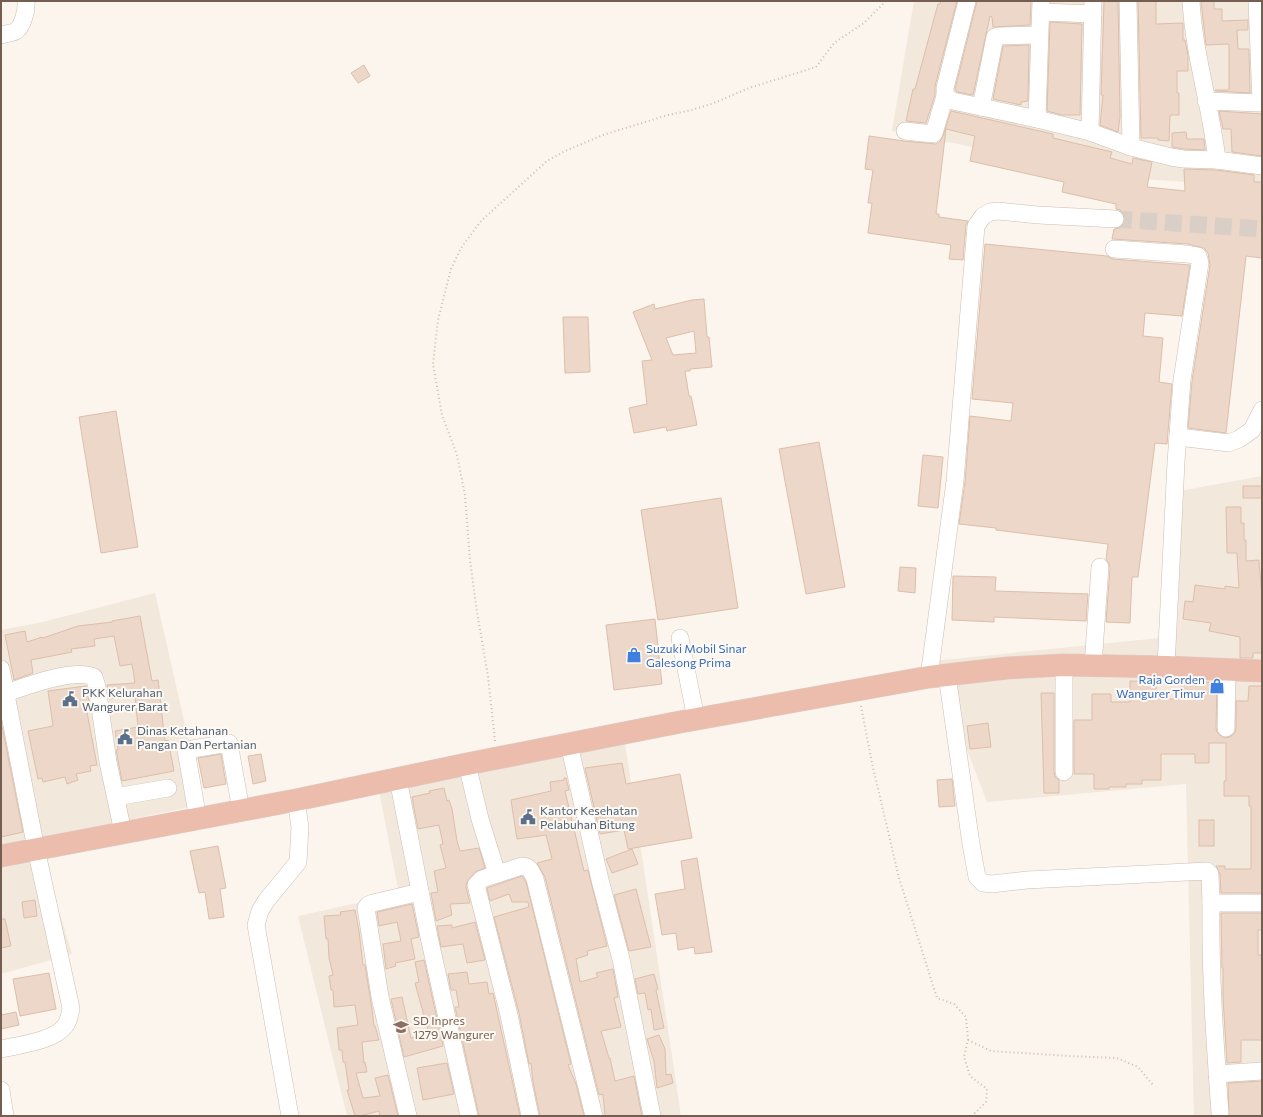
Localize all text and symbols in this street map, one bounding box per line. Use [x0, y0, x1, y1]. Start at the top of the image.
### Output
place label: Suzuki Mobil Sinar Galesong Prima [646, 641, 747, 669]
shop icon: Suzuki Mobil Sinar Galesong Prima [625, 646, 643, 664]
place label: Raja Gorden Wangurer Timur [1116, 672, 1205, 700]
shop icon: Raja Gorden Wangurer Timur [1208, 677, 1226, 695]
place label: PKK Kelurahan Wangurer Barat [82, 685, 168, 713]
public building icon: PKK Kelurahan Wangurer Barat [61, 690, 79, 708]
place label: Dinas Ketahanan Pangan Dan Pertanian [137, 723, 257, 751]
public building icon: Dinas Ketahanan Pangan Dan Pertanian [116, 728, 134, 746]
place label: Kantor Kesehatan Pelabuhan Bitung [540, 803, 637, 831]
public building icon: Kantor Kesehatan Pelabuhan Bitung [519, 808, 537, 826]
place label: SD Inpres 1279 Wangurer [413, 1013, 495, 1041]
school or university icon: SD Inpres 1279 Wangurer [392, 1018, 410, 1036]

